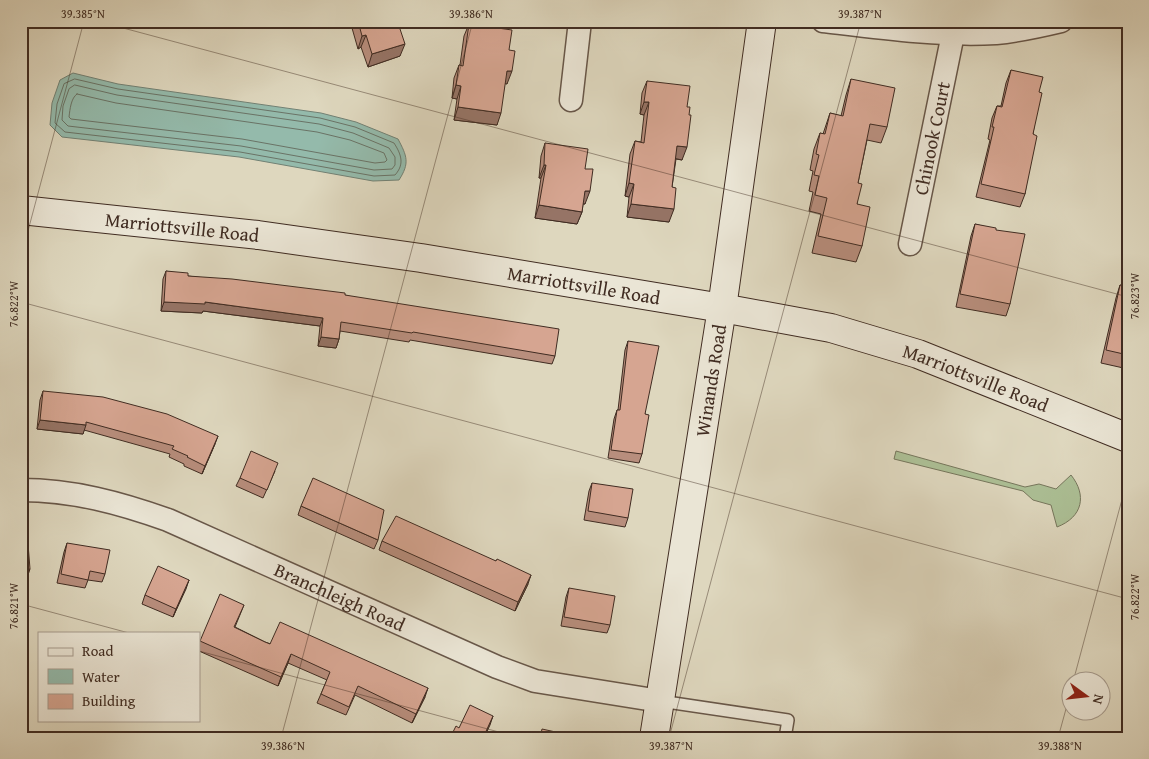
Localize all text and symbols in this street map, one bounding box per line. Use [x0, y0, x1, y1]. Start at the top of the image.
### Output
text: 39.385°N [61, 5, 105, 22]
text: 39.386°N [449, 5, 493, 22]
text: 39.387°N [838, 5, 882, 22]
street label: Chinook Court [906, 79, 957, 197]
street label: Marriottsville Road [104, 205, 261, 249]
street label: Marriottsville Road [505, 259, 663, 312]
text: 76.823°W [1126, 272, 1143, 319]
text: 76.822°W [5, 280, 22, 327]
street label: Winands Road [688, 321, 733, 439]
street label: Marriottsville Road [900, 336, 1054, 419]
street label: Branchleigh Road [270, 555, 411, 639]
text: 76.822°W [1126, 573, 1143, 620]
text: 76.821°W [5, 582, 22, 629]
legend [38, 632, 200, 722]
text: Road [82, 640, 113, 661]
text: Water [82, 666, 120, 687]
north arrow [1062, 672, 1112, 722]
text: Building [82, 690, 136, 711]
text: N [1088, 692, 1109, 707]
text: 39.386°N [261, 737, 305, 754]
text: 39.387°N [649, 737, 693, 754]
text: 39.388°N [1038, 737, 1082, 754]

